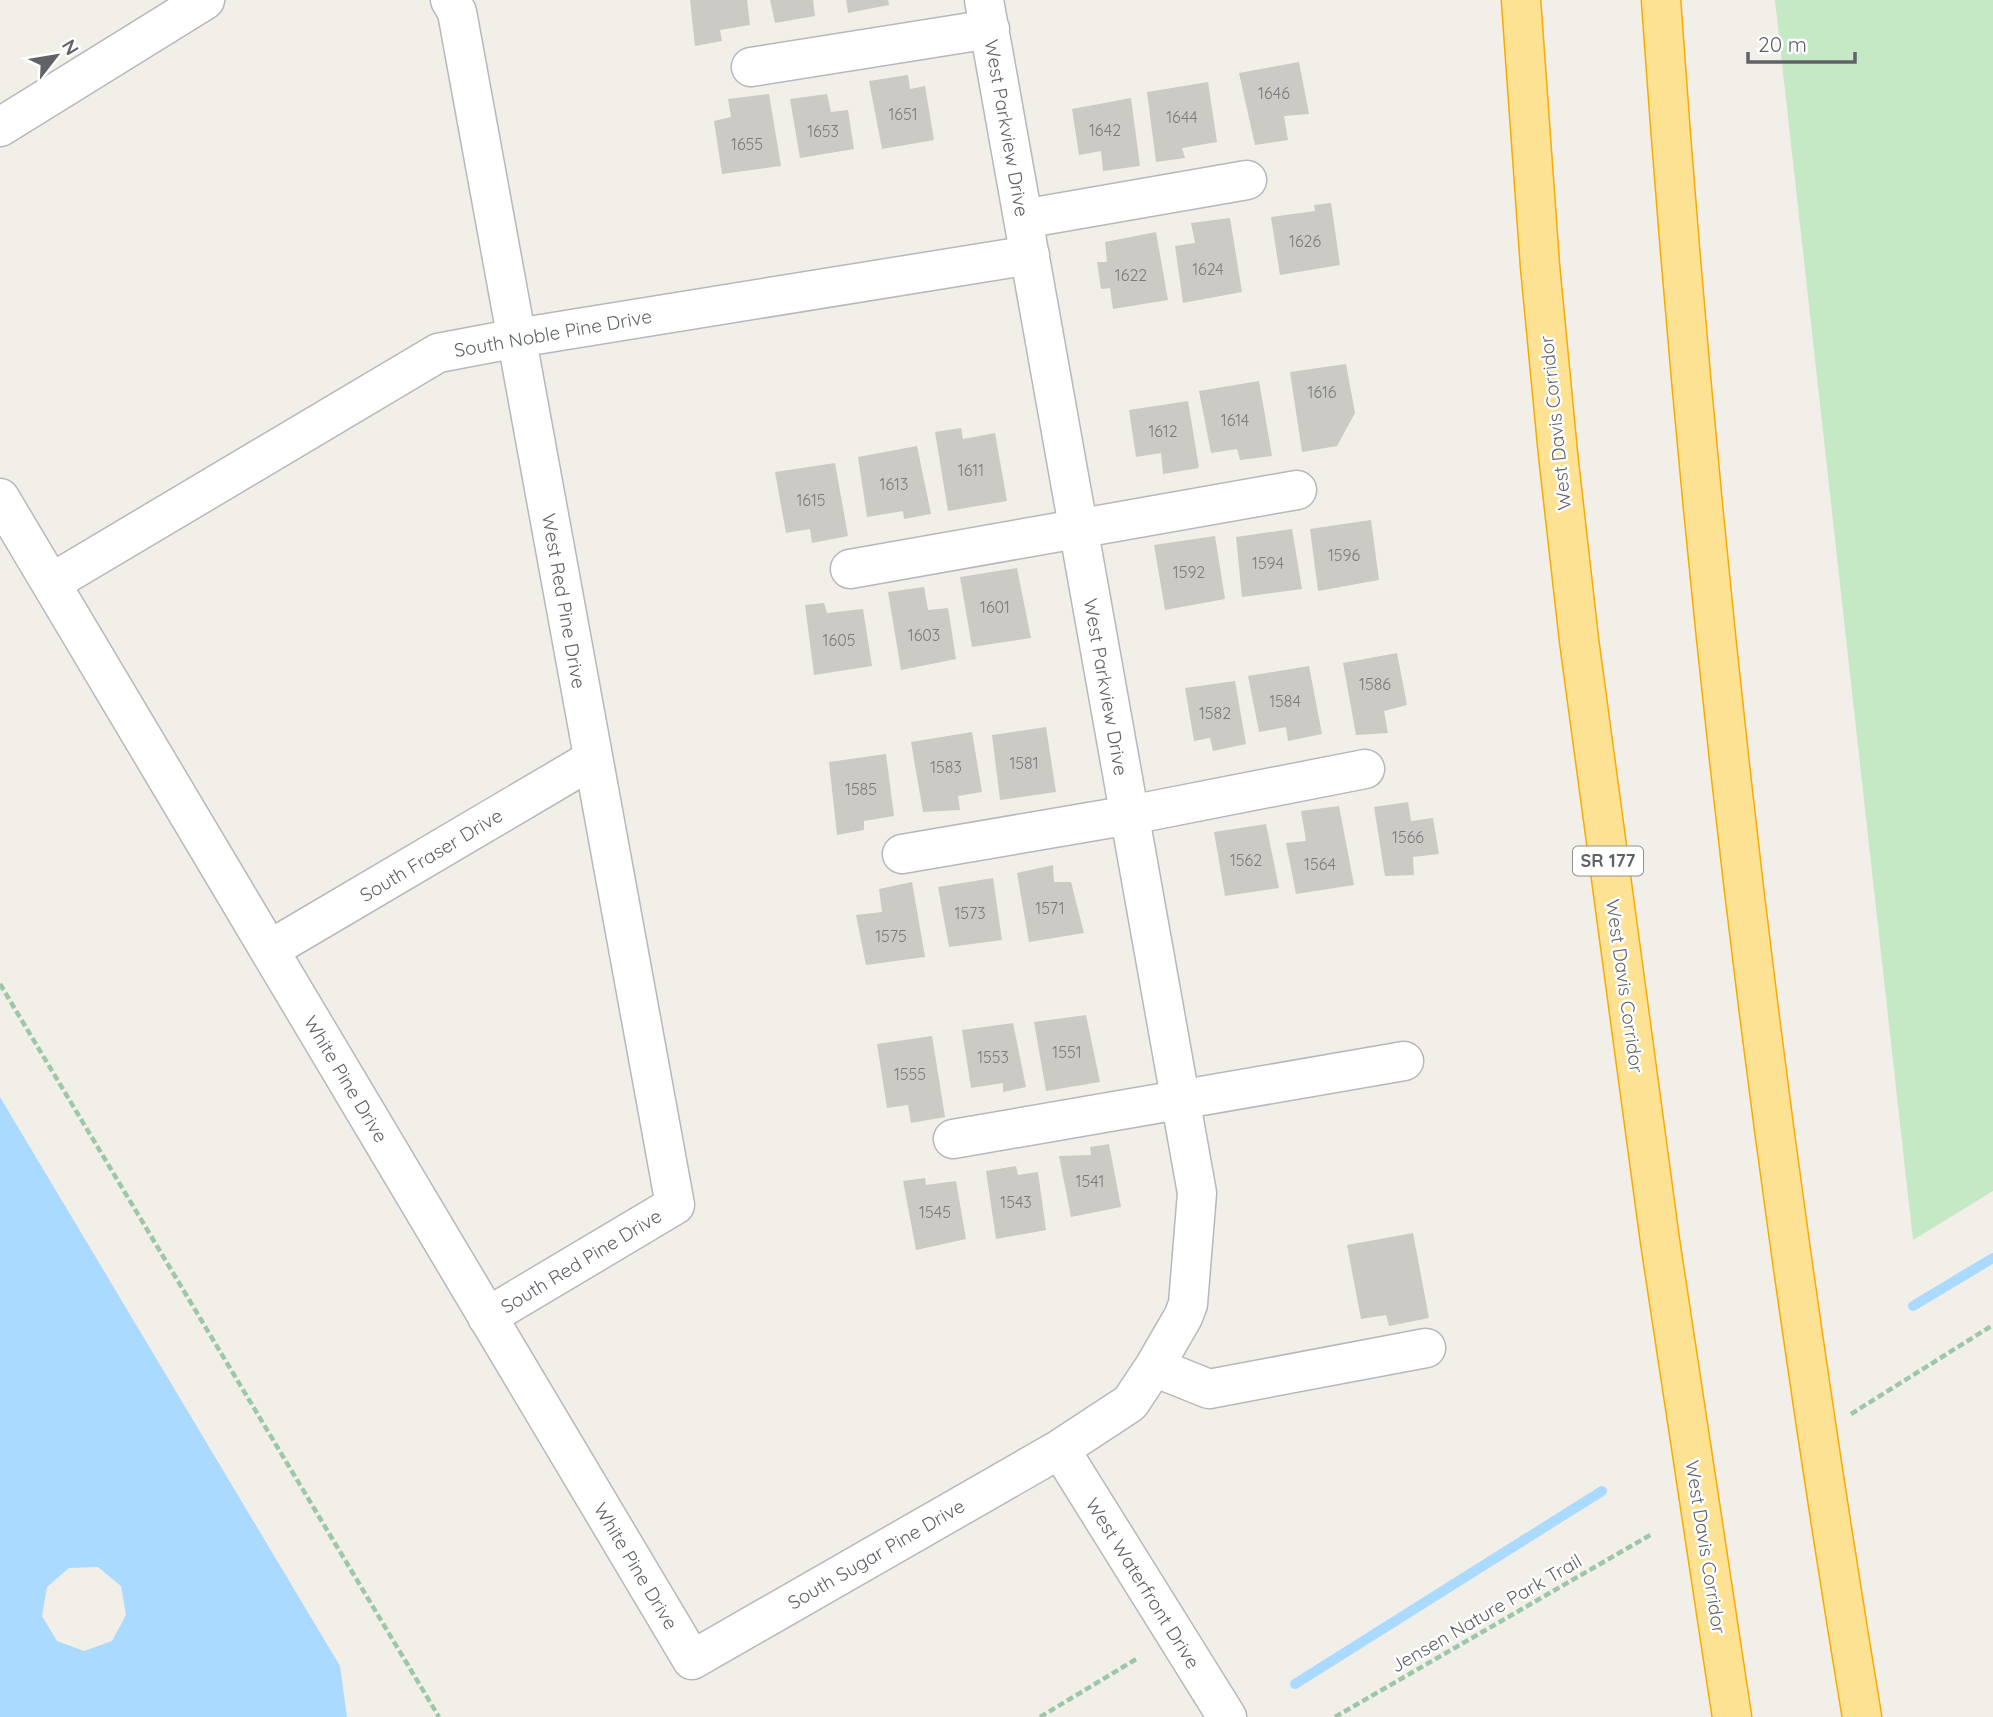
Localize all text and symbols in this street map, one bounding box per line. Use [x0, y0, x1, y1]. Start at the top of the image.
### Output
north arrow [21, 21, 91, 91]
scale bar [1748, 21, 1855, 65]
text: 20 m [1758, 31, 1807, 57]
text: N [57, 35, 84, 59]
street label: West Parkview Drive [980, 37, 1034, 219]
house number: 1646 [1258, 83, 1290, 103]
house number: 1651 [888, 104, 918, 124]
house number: 1644 [1166, 107, 1198, 127]
house number: 1642 [1089, 120, 1121, 140]
house number: 1653 [807, 121, 839, 141]
house number: 1655 [731, 134, 763, 154]
house number: 1626 [1289, 231, 1321, 251]
house number: 1624 [1192, 259, 1224, 279]
house number: 1622 [1115, 265, 1147, 285]
street label: South Noble Pine Drive [452, 304, 654, 362]
street label: West Davis Corridor [1534, 334, 1576, 511]
house number: 1616 [1308, 382, 1337, 402]
house number: 1614 [1221, 410, 1249, 430]
house number: 1612 [1148, 421, 1178, 441]
house number: 1611 [958, 460, 984, 480]
house number: 1613 [880, 474, 908, 494]
house number: 1615 [796, 490, 826, 510]
street label: West Red Pine Drive [537, 512, 591, 690]
house number: 1596 [1328, 545, 1360, 565]
house number: 1594 [1252, 553, 1284, 573]
house number: 1592 [1173, 562, 1205, 582]
street label: West Parkview Drive [1079, 596, 1133, 778]
house number: 1601 [980, 597, 1010, 617]
house number: 1603 [908, 625, 940, 645]
house number: 1605 [823, 630, 855, 650]
house number: 1586 [1359, 674, 1391, 694]
house number: 1584 [1269, 691, 1301, 711]
house number: 1582 [1199, 703, 1231, 723]
house number: 1581 [1009, 753, 1039, 773]
house number: 1583 [930, 757, 962, 777]
house number: 1585 [845, 779, 877, 799]
street label: South Fraser Drive [355, 803, 507, 907]
house number: 1566 [1392, 827, 1424, 847]
road number: SR 177 [1573, 846, 1643, 876]
house number: 1562 [1230, 850, 1262, 870]
house number: 1564 [1304, 854, 1336, 874]
street label: West Davis Corridor [1601, 897, 1649, 1075]
house number: 1571 [1035, 898, 1065, 918]
house number: 1573 [954, 903, 986, 923]
house number: 1575 [875, 926, 907, 946]
street label: White Pine Drive [299, 1011, 393, 1147]
house number: 1551 [1052, 1042, 1082, 1062]
house number: 1553 [977, 1047, 1009, 1067]
house number: 1555 [894, 1064, 926, 1084]
house number: 1541 [1076, 1171, 1104, 1191]
house number: 1543 [1000, 1192, 1032, 1212]
house number: 1545 [919, 1202, 951, 1222]
street label: South Red Pine Drive [496, 1203, 666, 1319]
street label: West Davis Corridor [1680, 1459, 1732, 1636]
street label: South Sugar Pine Drive [783, 1493, 969, 1615]
street label: West Waterfront Drive [1081, 1493, 1205, 1673]
street label: White Pine Drive [589, 1498, 683, 1634]
street label: Jensen Nature Park Trail [1386, 1548, 1586, 1678]

